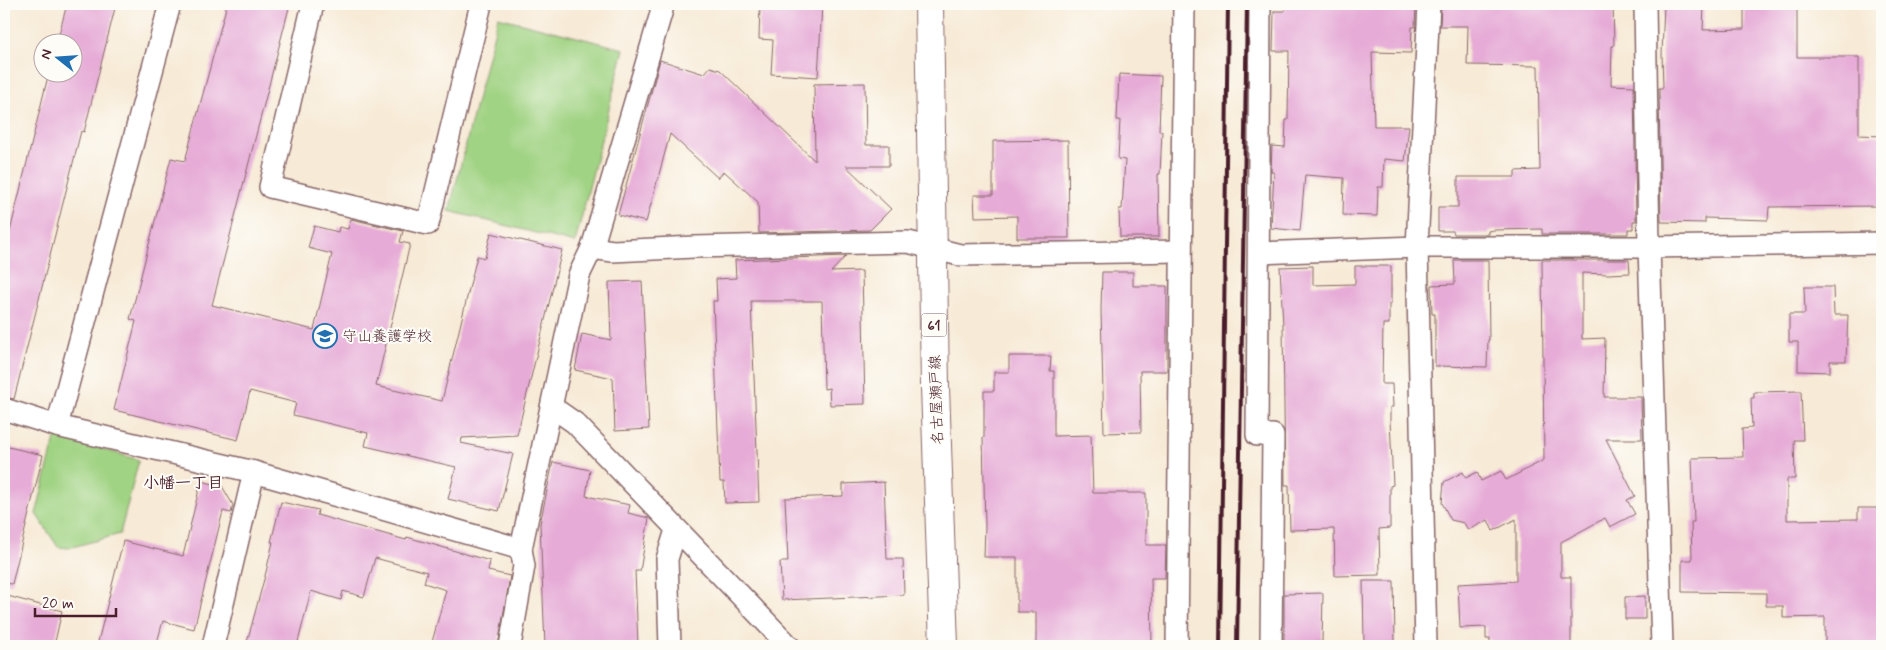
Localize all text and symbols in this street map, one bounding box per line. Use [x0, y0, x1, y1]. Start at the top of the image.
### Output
north arrow [32, 32, 82, 82]
text: N [37, 47, 56, 62]
road number: 61 [922, 314, 946, 336]
school or university icon: 守山養護学校 [312, 323, 338, 349]
place label: 守山養護学校 [342, 327, 432, 347]
street label: 名古屋瀬戸線 [925, 355, 949, 445]
district label: 小幡一丁目 [143, 473, 223, 494]
scale bar [35, 585, 116, 617]
text: 20 m [42, 594, 74, 614]

